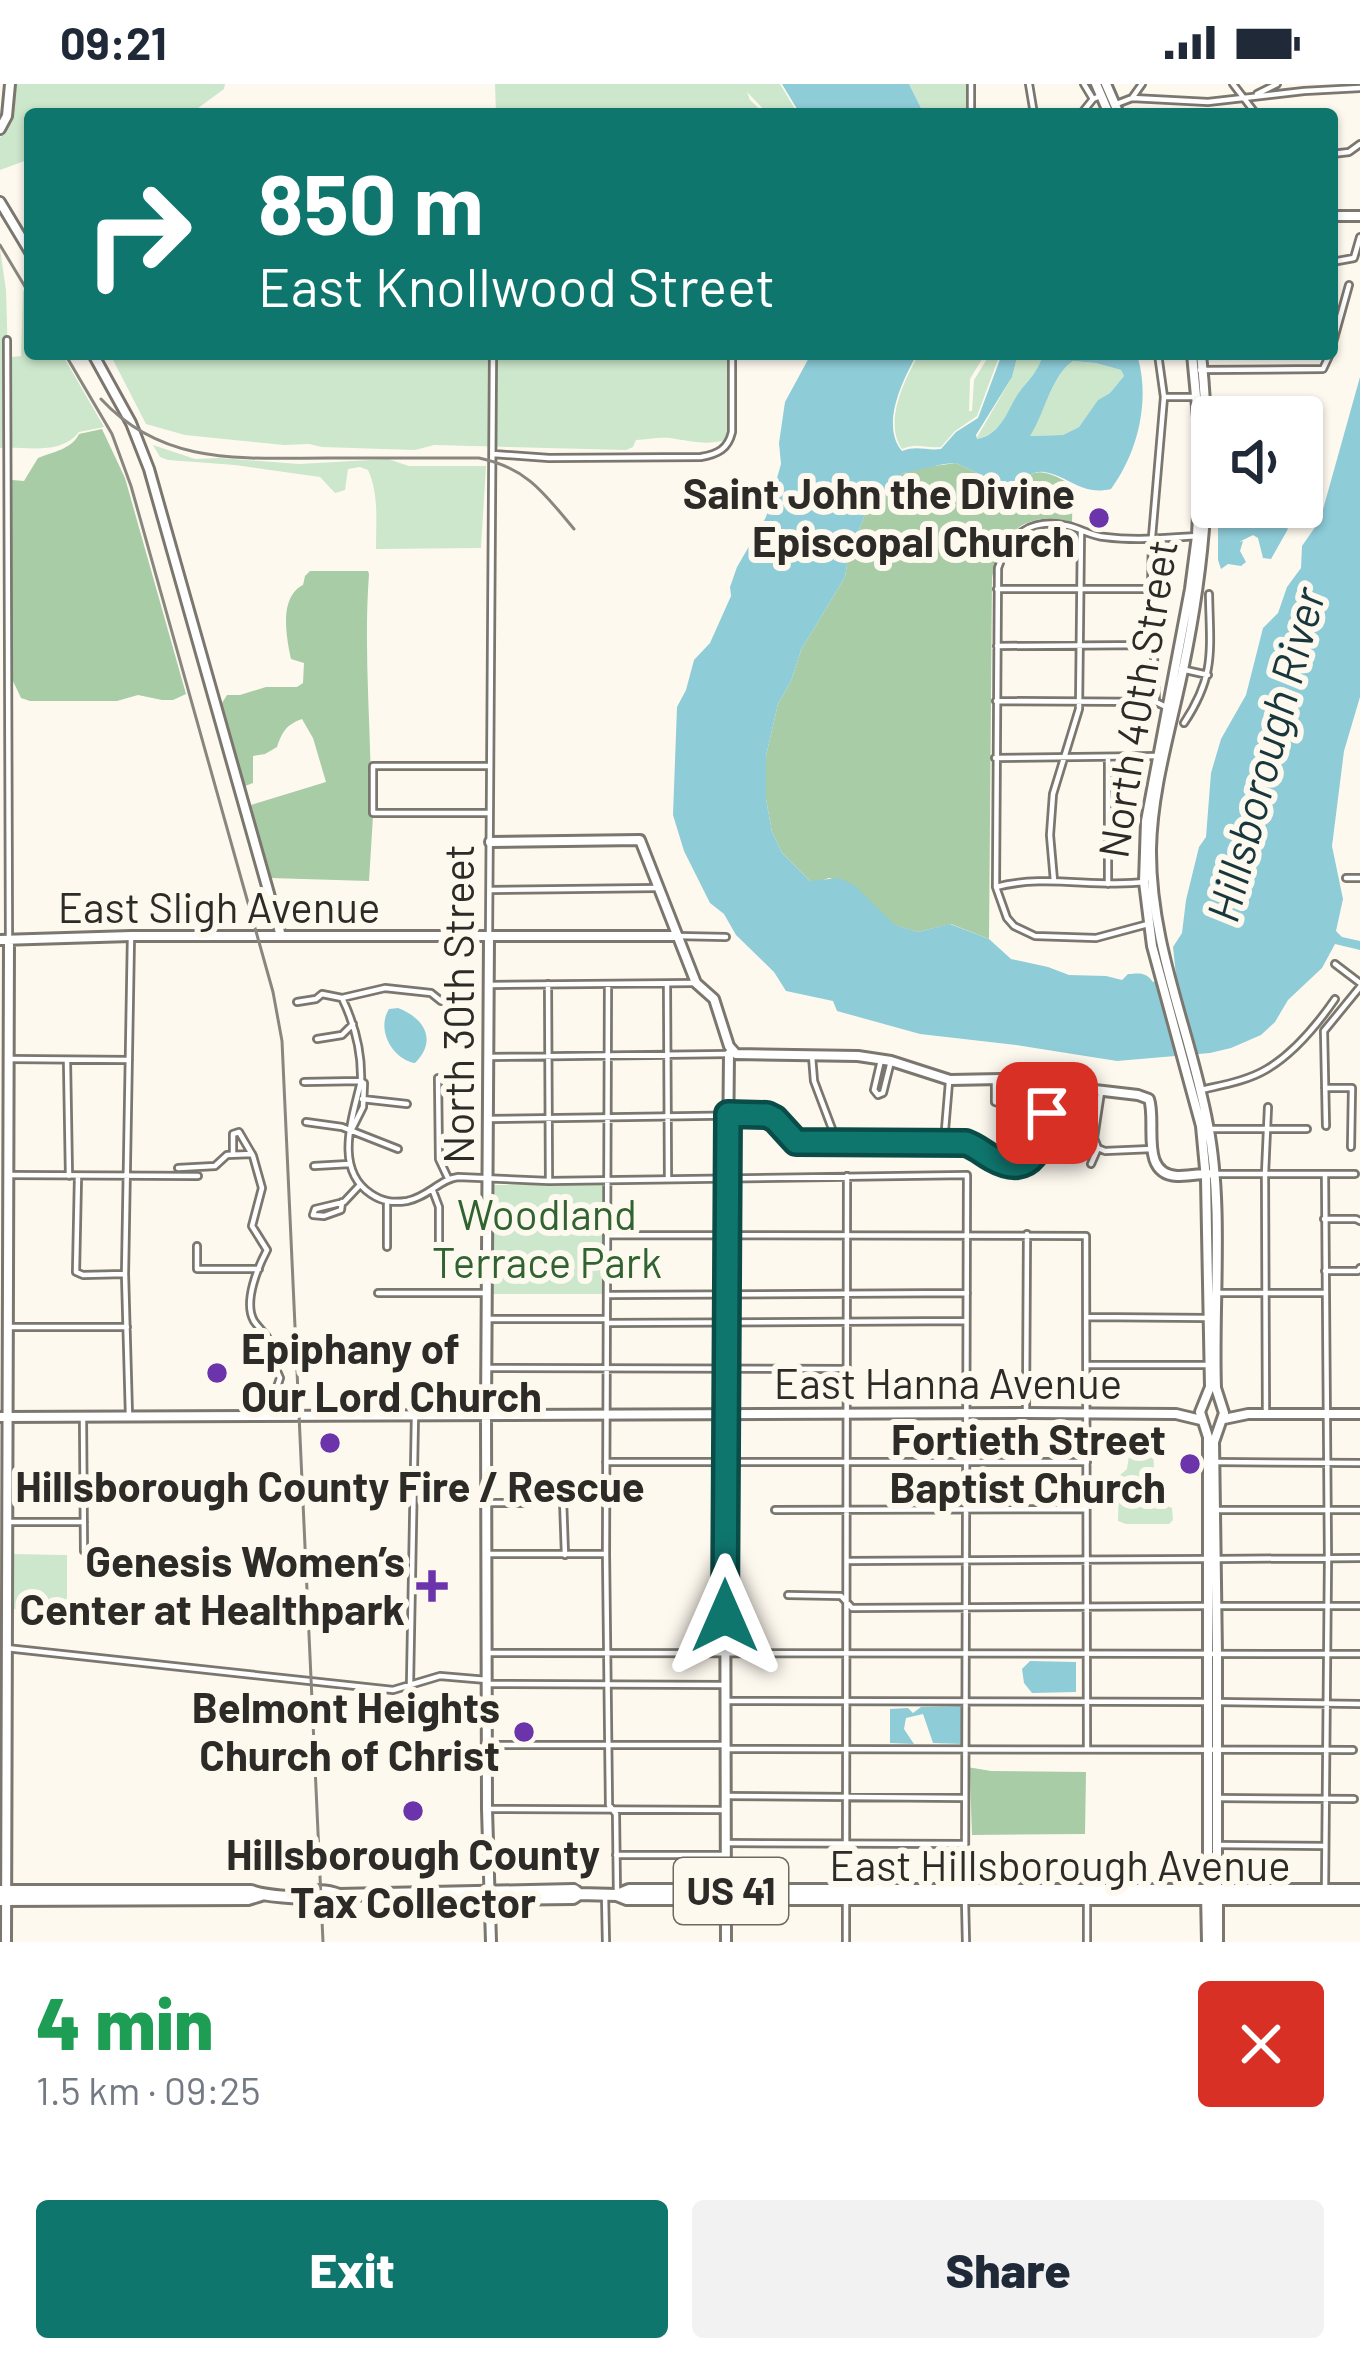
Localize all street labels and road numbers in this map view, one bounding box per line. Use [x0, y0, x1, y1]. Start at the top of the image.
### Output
street label: North 40th Street [1086, 536, 1186, 861]
street label: North 30th Street [432, 844, 482, 1164]
street label: East Sligh Avenue [58, 881, 380, 932]
street label: East Hanna Avenue [774, 1357, 1122, 1407]
street label: East Hillsborough Avenue [829, 1839, 1291, 1890]
road number: US 41 [674, 1858, 788, 1924]

